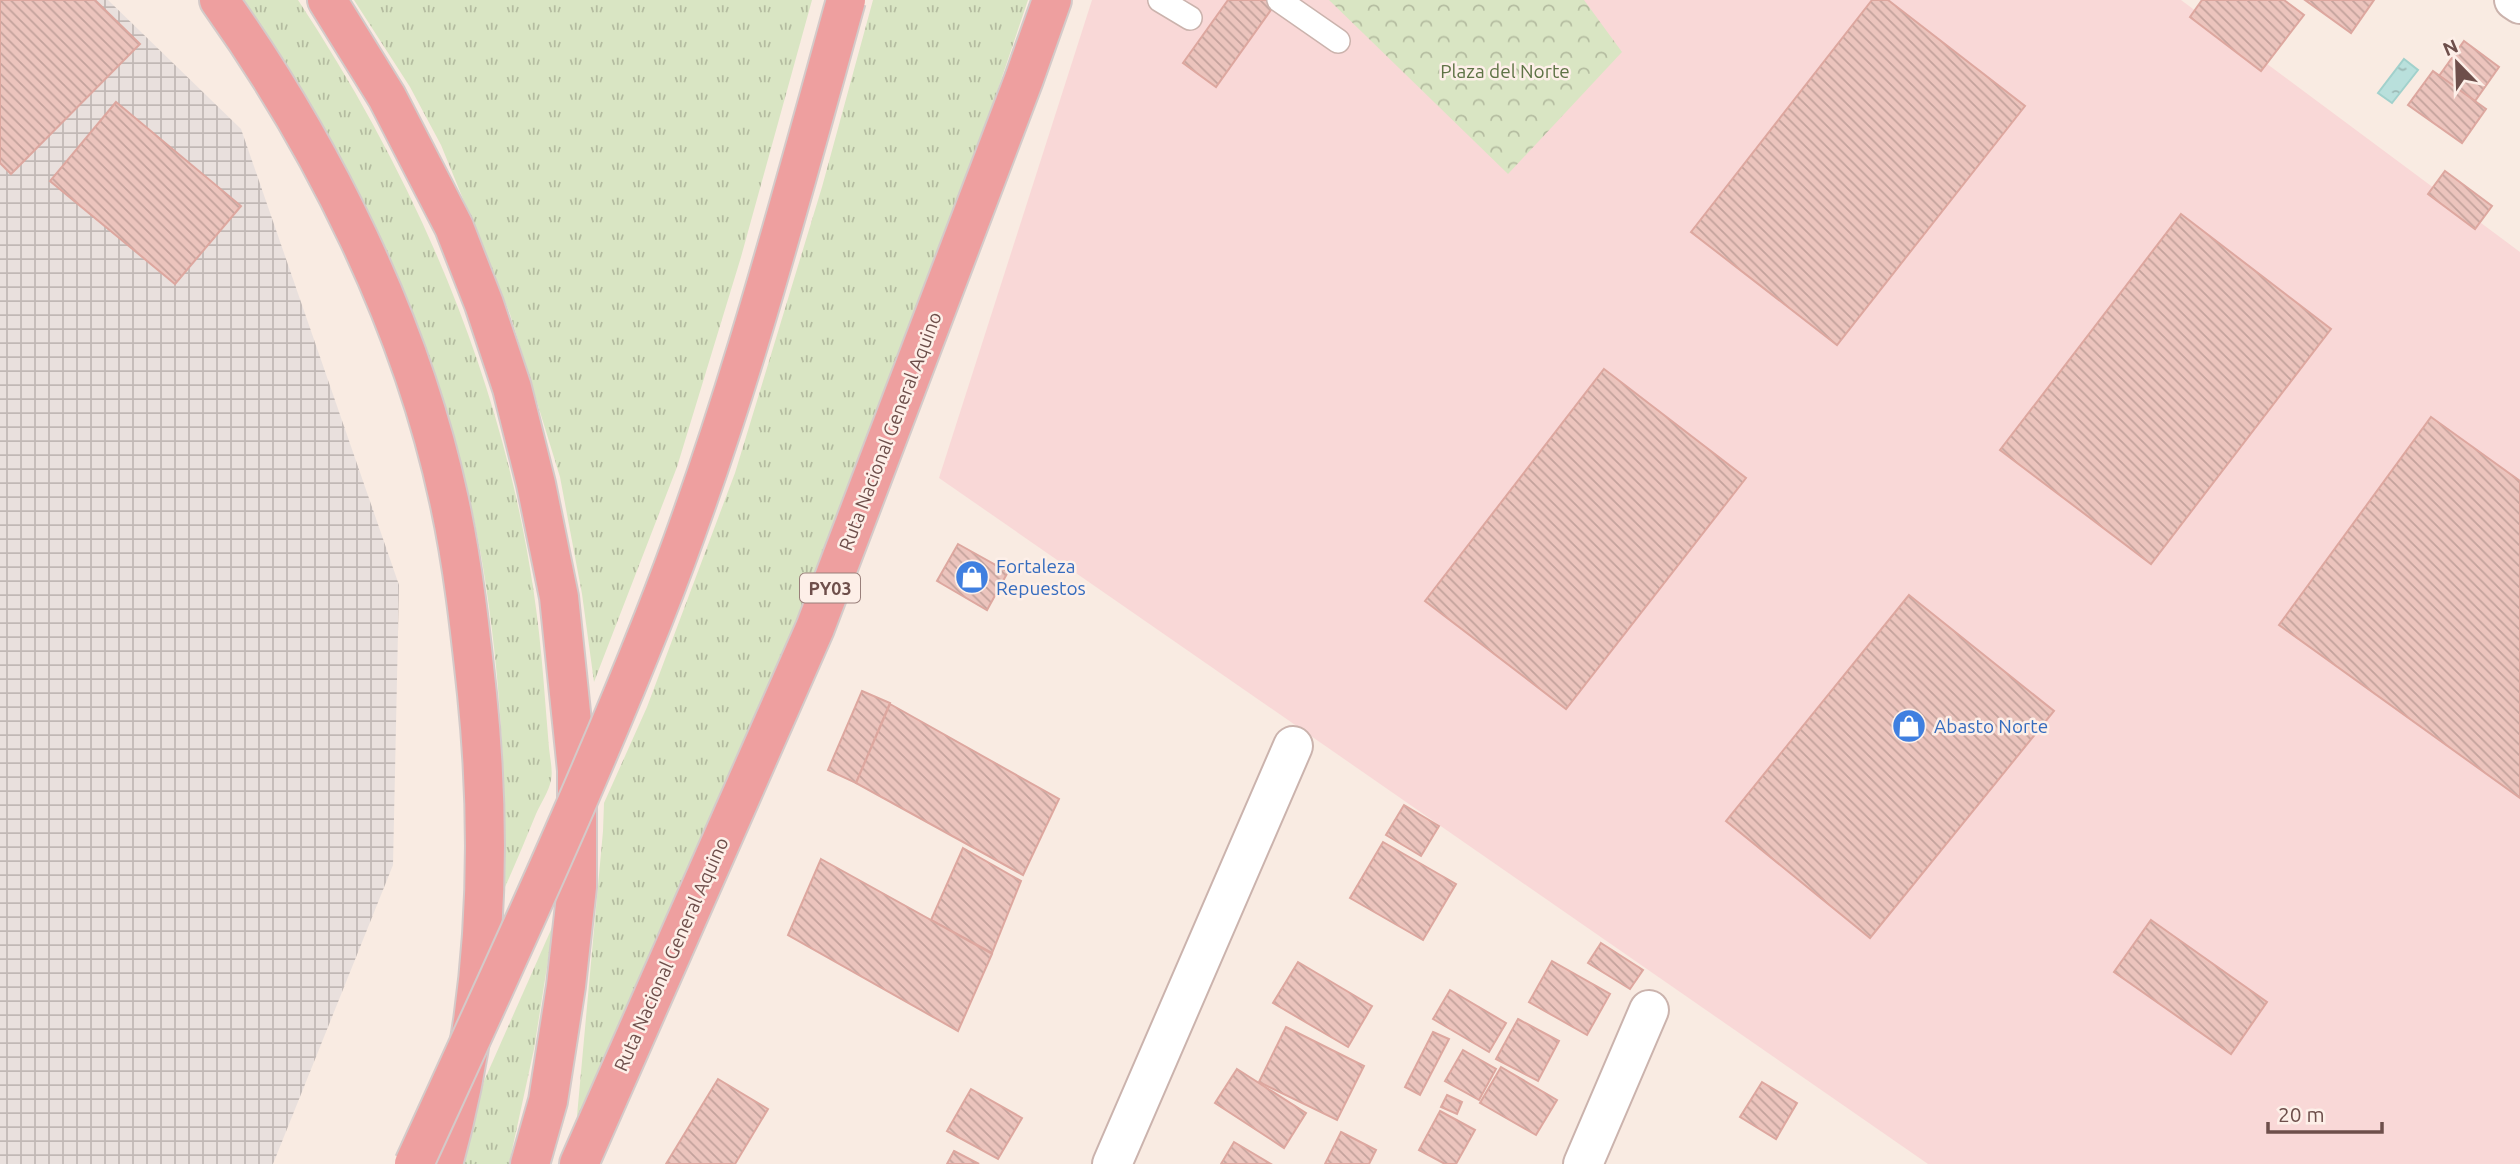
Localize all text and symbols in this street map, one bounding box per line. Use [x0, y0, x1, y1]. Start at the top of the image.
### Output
north arrow [2422, 28, 2492, 98]
text: N [2440, 34, 2461, 60]
park label: Plaza del Norte [1440, 60, 1570, 82]
street label: Ruta Nacional General Aquino [834, 309, 946, 553]
place label: Fortaleza Repuestos [996, 555, 1086, 599]
shop icon: Fortaleza Repuestos [953, 558, 991, 596]
road number: PY03 [800, 574, 860, 602]
shop icon: Abasto Norte [1890, 707, 1928, 745]
place label: Abasto Norte [1934, 715, 2048, 737]
street label: Ruta Nacional General Aquino [609, 834, 733, 1074]
scale bar [2268, 1090, 2382, 1134]
text: 20 m [2278, 1102, 2325, 1126]

